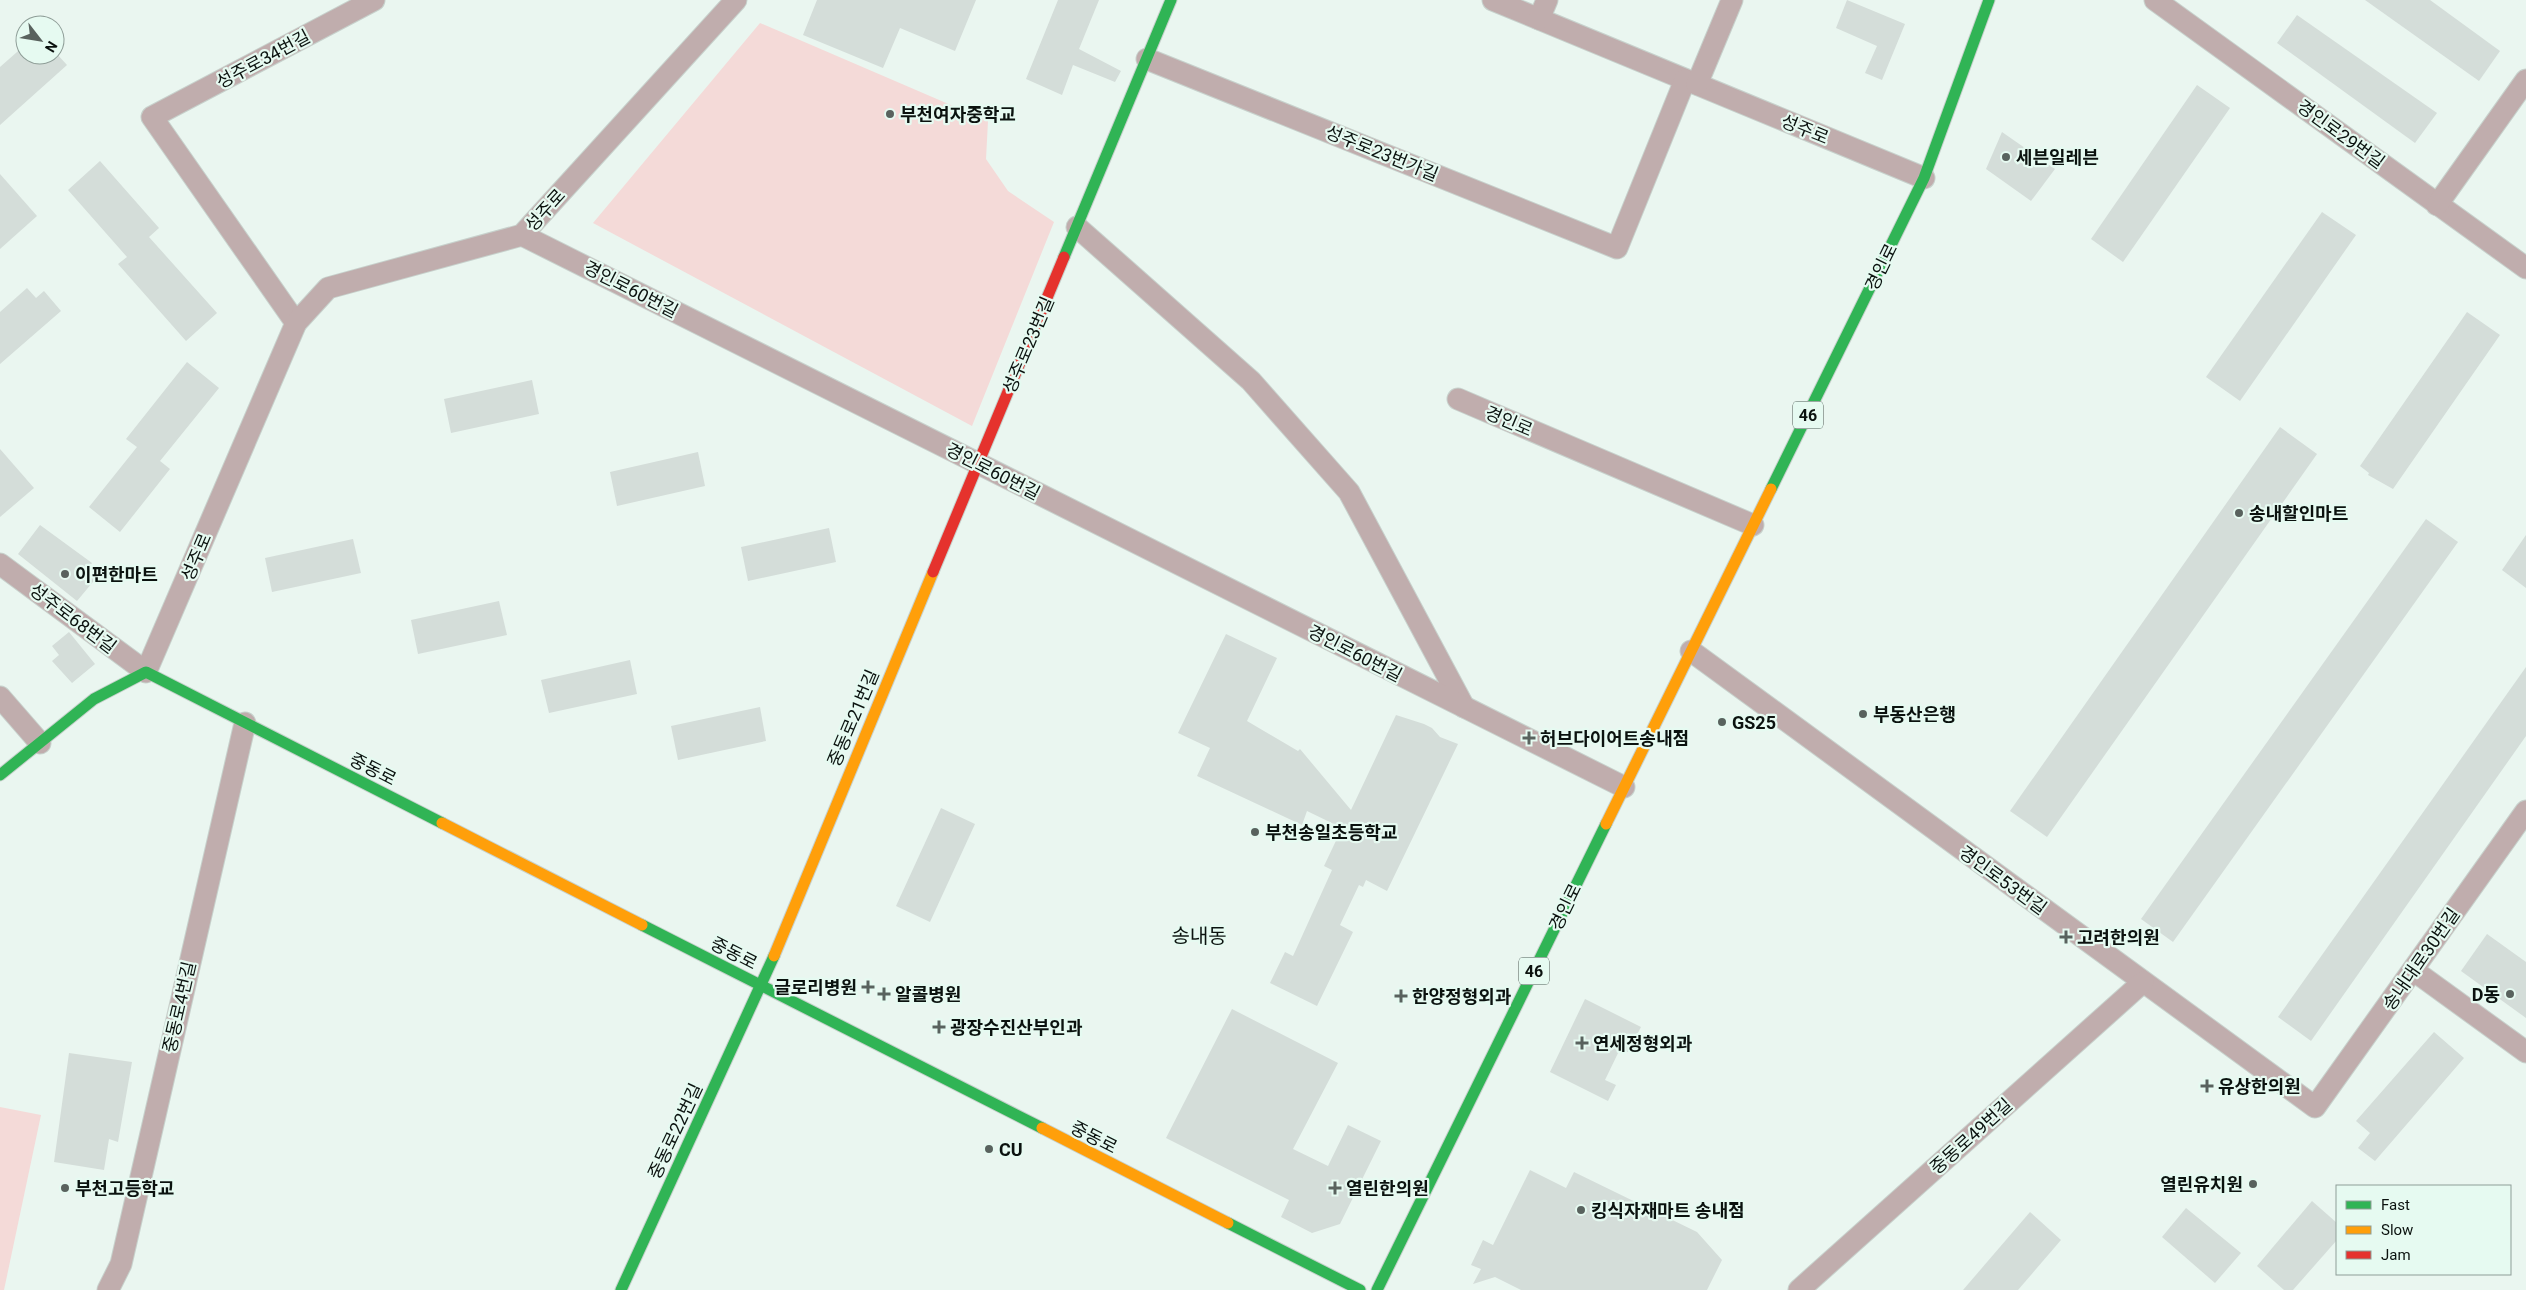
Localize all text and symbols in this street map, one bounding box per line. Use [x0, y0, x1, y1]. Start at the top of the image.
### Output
north arrow [15, 15, 65, 65]
street label: 성주로34번길 [213, 26, 313, 92]
text: N [42, 38, 61, 55]
street label: 경인로29번길 [2293, 95, 2389, 173]
place label: 부천여자중학교 [900, 104, 1016, 125]
marker: 부천여자중학교 [884, 108, 896, 120]
street label: 성주로 [1778, 110, 1832, 148]
street label: 성주로23번가길 [1323, 121, 1441, 185]
place label: 세븐일레븐 [2016, 147, 2099, 168]
marker: 세븐일레븐 [2000, 151, 2012, 163]
street label: 성주로 [521, 185, 569, 235]
street label: 경인로 [1861, 240, 1901, 294]
street label: 경인로60번길 [580, 256, 682, 322]
street label: 성주로23번길 [998, 293, 1058, 397]
street label: 경인로 [1482, 402, 1536, 440]
road number: 46 [1793, 402, 1823, 428]
street label: 경인로60번길 [942, 438, 1044, 504]
place label: 송내할인마트 [2249, 503, 2348, 524]
marker: 송내할인마트 [2233, 507, 2245, 519]
street label: 성주로 [177, 530, 215, 584]
place label: 이편한마트 [75, 564, 158, 585]
marker: 이편한마트 [59, 568, 71, 580]
street label: 성주로68번길 [26, 579, 120, 657]
street label: 경인로60번길 [1304, 620, 1406, 686]
street label: 중동로21번길 [823, 666, 883, 770]
place label: 부동산은행 [1873, 704, 1956, 725]
marker: 부동산은행 [1857, 708, 1869, 720]
place label: GS25 [1732, 712, 1776, 733]
marker: GS25 [1716, 716, 1728, 728]
place label: 허브다이어트송내점 [1540, 728, 1689, 749]
marker: 허브다이어트송내점 [1522, 731, 1536, 745]
street label: 중동로 [346, 748, 400, 790]
place label: 부천송일초등학교 [1265, 822, 1397, 843]
marker: 부천송일초등학교 [1249, 826, 1261, 838]
street label: 경인로53번길 [1955, 841, 2051, 919]
street label: 경인로 [1545, 880, 1585, 934]
street label: 송내대로30번길 [2378, 904, 2464, 1014]
district label: 송내동 [1171, 924, 1227, 948]
place label: 고려한의원 [2077, 927, 2160, 948]
marker: 고려한의원 [2059, 930, 2073, 944]
street label: 중동로 [707, 932, 761, 974]
road number: 46 [1519, 958, 1549, 984]
street label: 중동로4번길 [158, 959, 200, 1055]
place label: 글로리병원 [774, 977, 857, 998]
marker: 글로리병원 [861, 980, 875, 994]
place label: 알콜병원 [895, 984, 961, 1005]
place label: D동 [2472, 984, 2500, 1005]
place label: 한양정형외과 [1412, 986, 1512, 1007]
marker: 알콜병원 [877, 987, 891, 1001]
marker: D동 [2504, 988, 2516, 1000]
marker: 한양정형외과 [1394, 989, 1408, 1003]
place label: 광장수진산부인과 [950, 1017, 1083, 1038]
marker: 광장수진산부인과 [932, 1020, 946, 1034]
place label: 연세정형외과 [1593, 1033, 1693, 1054]
marker: 연세정형외과 [1575, 1036, 1589, 1050]
place label: 유상한의원 [2218, 1076, 2301, 1097]
marker: 유상한의원 [2200, 1079, 2214, 1093]
street label: 중동로22번길 [644, 1080, 706, 1182]
street label: 중동로49번길 [1926, 1094, 2016, 1178]
street label: 중동로 [1067, 1116, 1121, 1158]
place label: CU [999, 1139, 1023, 1160]
marker: CU [983, 1143, 995, 1155]
place label: 열린유치원 [2160, 1174, 2243, 1195]
place label: 부천고등학교 [75, 1178, 174, 1199]
place label: 열린한의원 [1346, 1178, 1429, 1199]
marker: 열린유치원 [2247, 1178, 2259, 1190]
marker: 열린한의원 [1328, 1181, 1342, 1195]
marker: 부천고등학교 [59, 1182, 71, 1194]
legend [2336, 1185, 2511, 1275]
text: Fast [2381, 1196, 2410, 1214]
place label: 킹식자재마트 송내점 [1591, 1200, 1745, 1221]
marker: 킹식자재마트 송내점 [1575, 1204, 1587, 1216]
text: Slow [2381, 1221, 2413, 1239]
text: Jam [2381, 1246, 2411, 1264]

